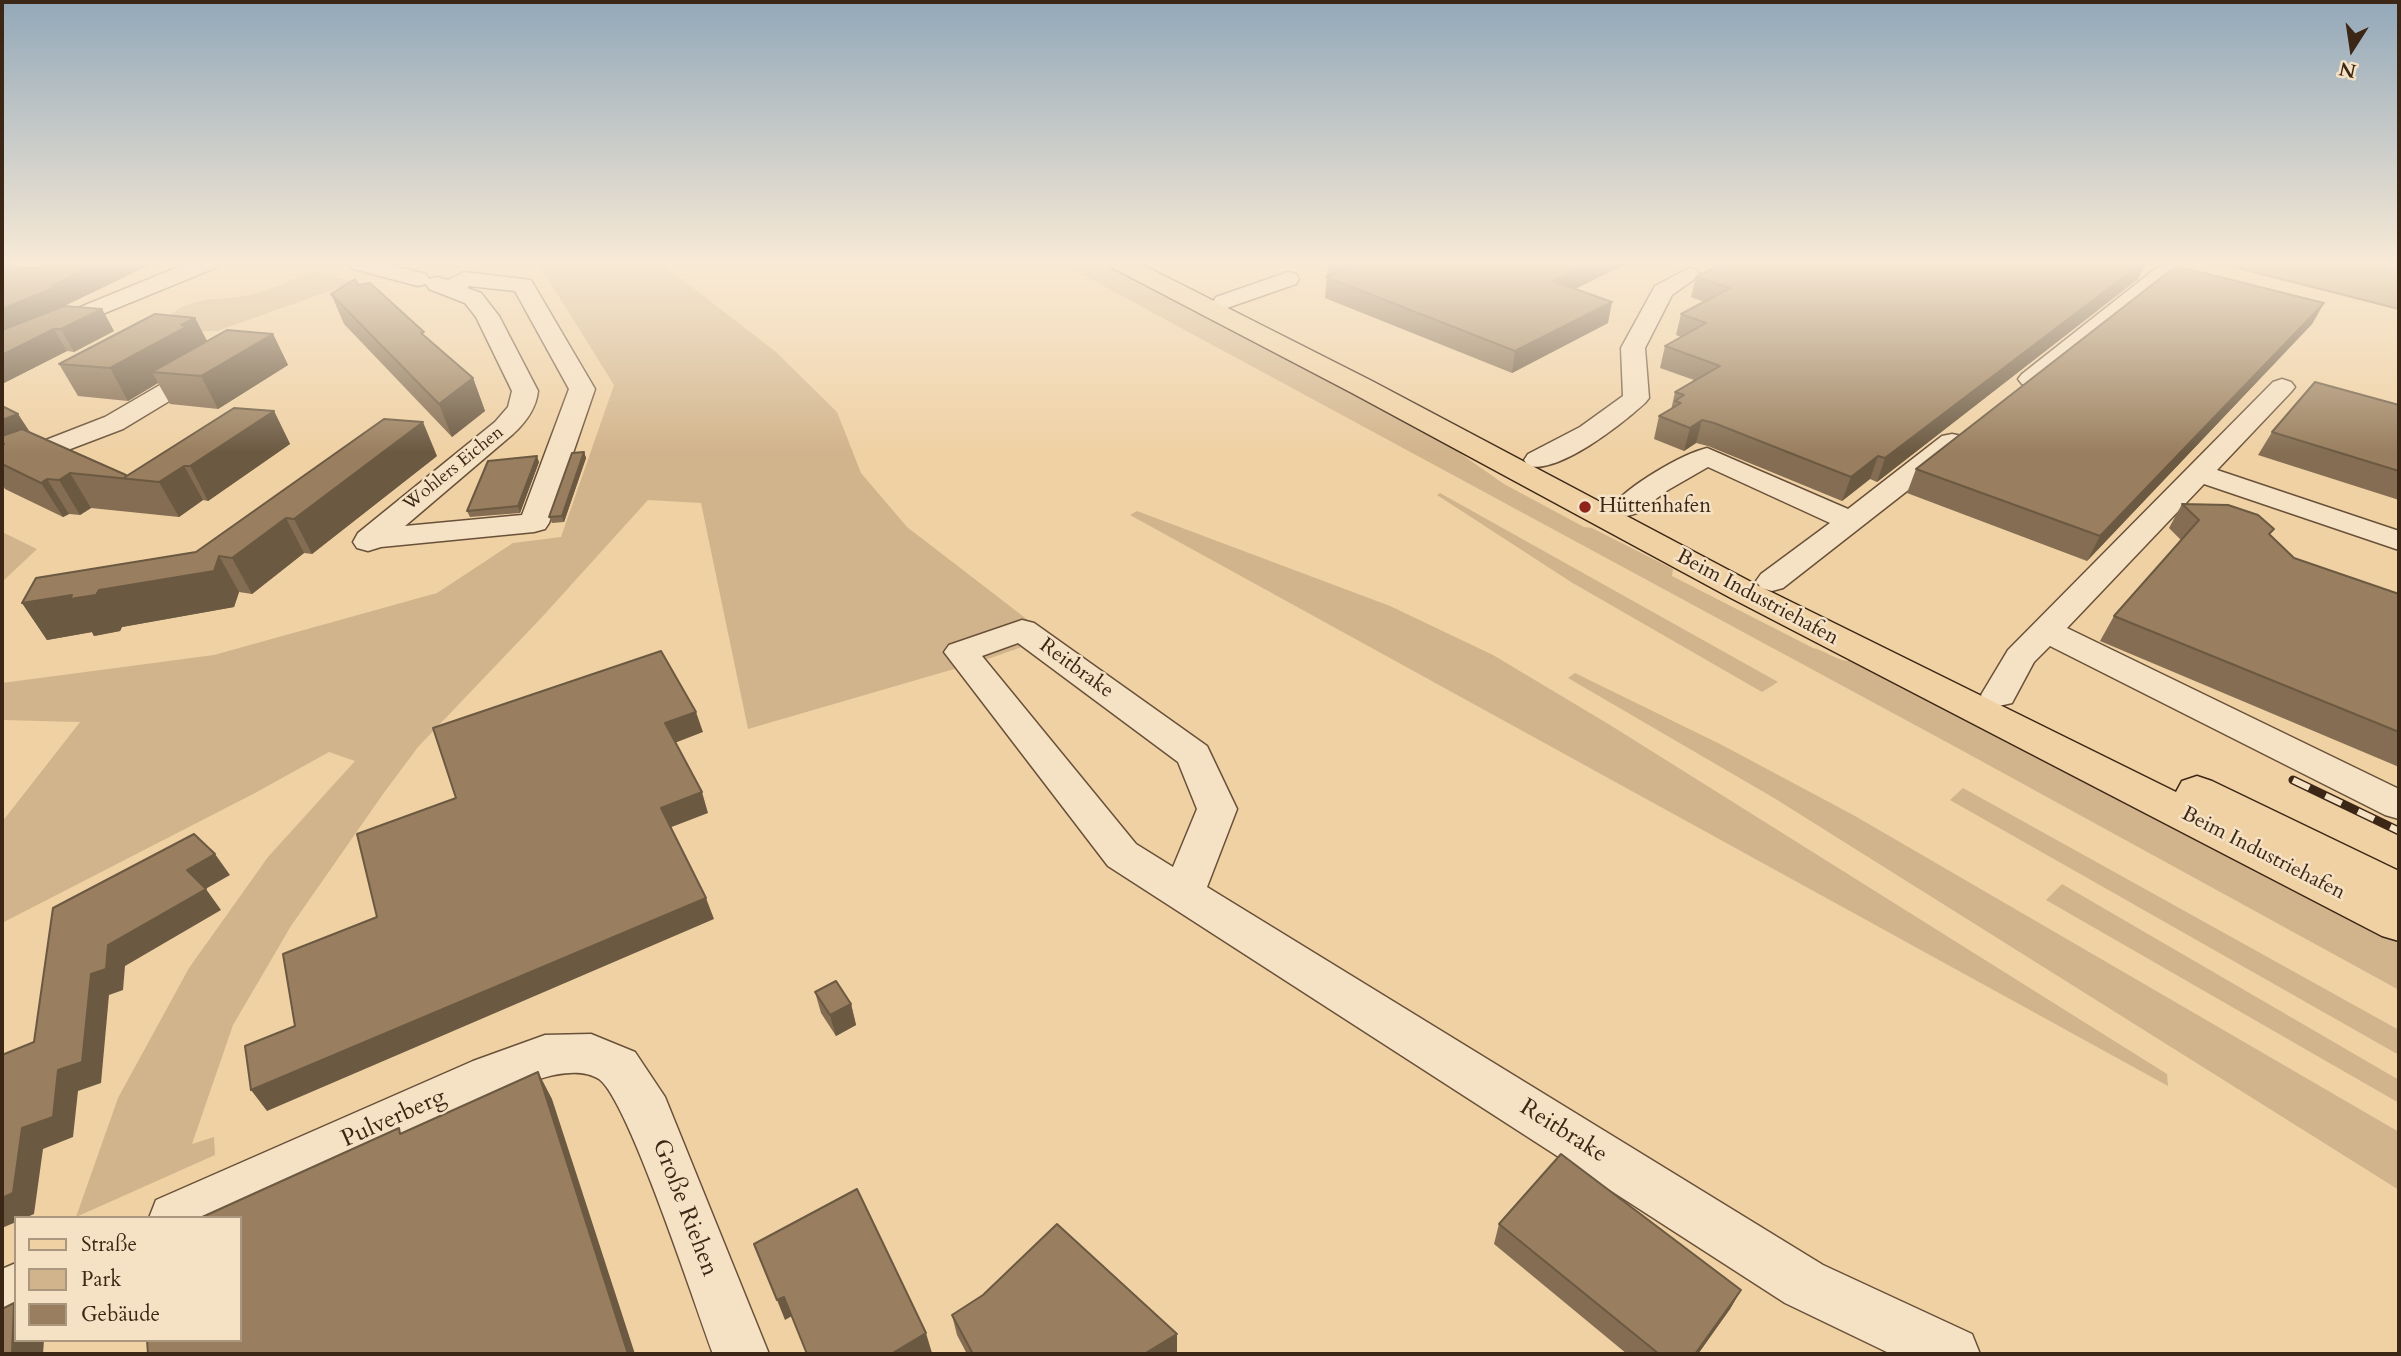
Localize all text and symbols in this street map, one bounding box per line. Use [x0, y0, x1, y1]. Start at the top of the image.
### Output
north arrow [2317, 14, 2387, 84]
text: N [2337, 55, 2358, 84]
street label: Wohlers Eichen [400, 422, 508, 516]
place label: Hüttenhafen [1599, 494, 1711, 520]
marker: Hüttenhafen [1577, 499, 1593, 515]
street label: Beim Industriehafen [1672, 545, 1842, 651]
street label: Reitbrake [1034, 634, 1118, 704]
street label: Beim Industriehafen [2177, 802, 2349, 906]
street label: Pulverberg [337, 1083, 451, 1155]
street label: Reitbrake [1514, 1094, 1612, 1170]
street label: Große Riehen [645, 1135, 723, 1281]
legend [14, 1216, 242, 1342]
text: Straße [81, 1230, 137, 1259]
text: Park [81, 1265, 121, 1294]
text: Gebäude [81, 1300, 160, 1329]

